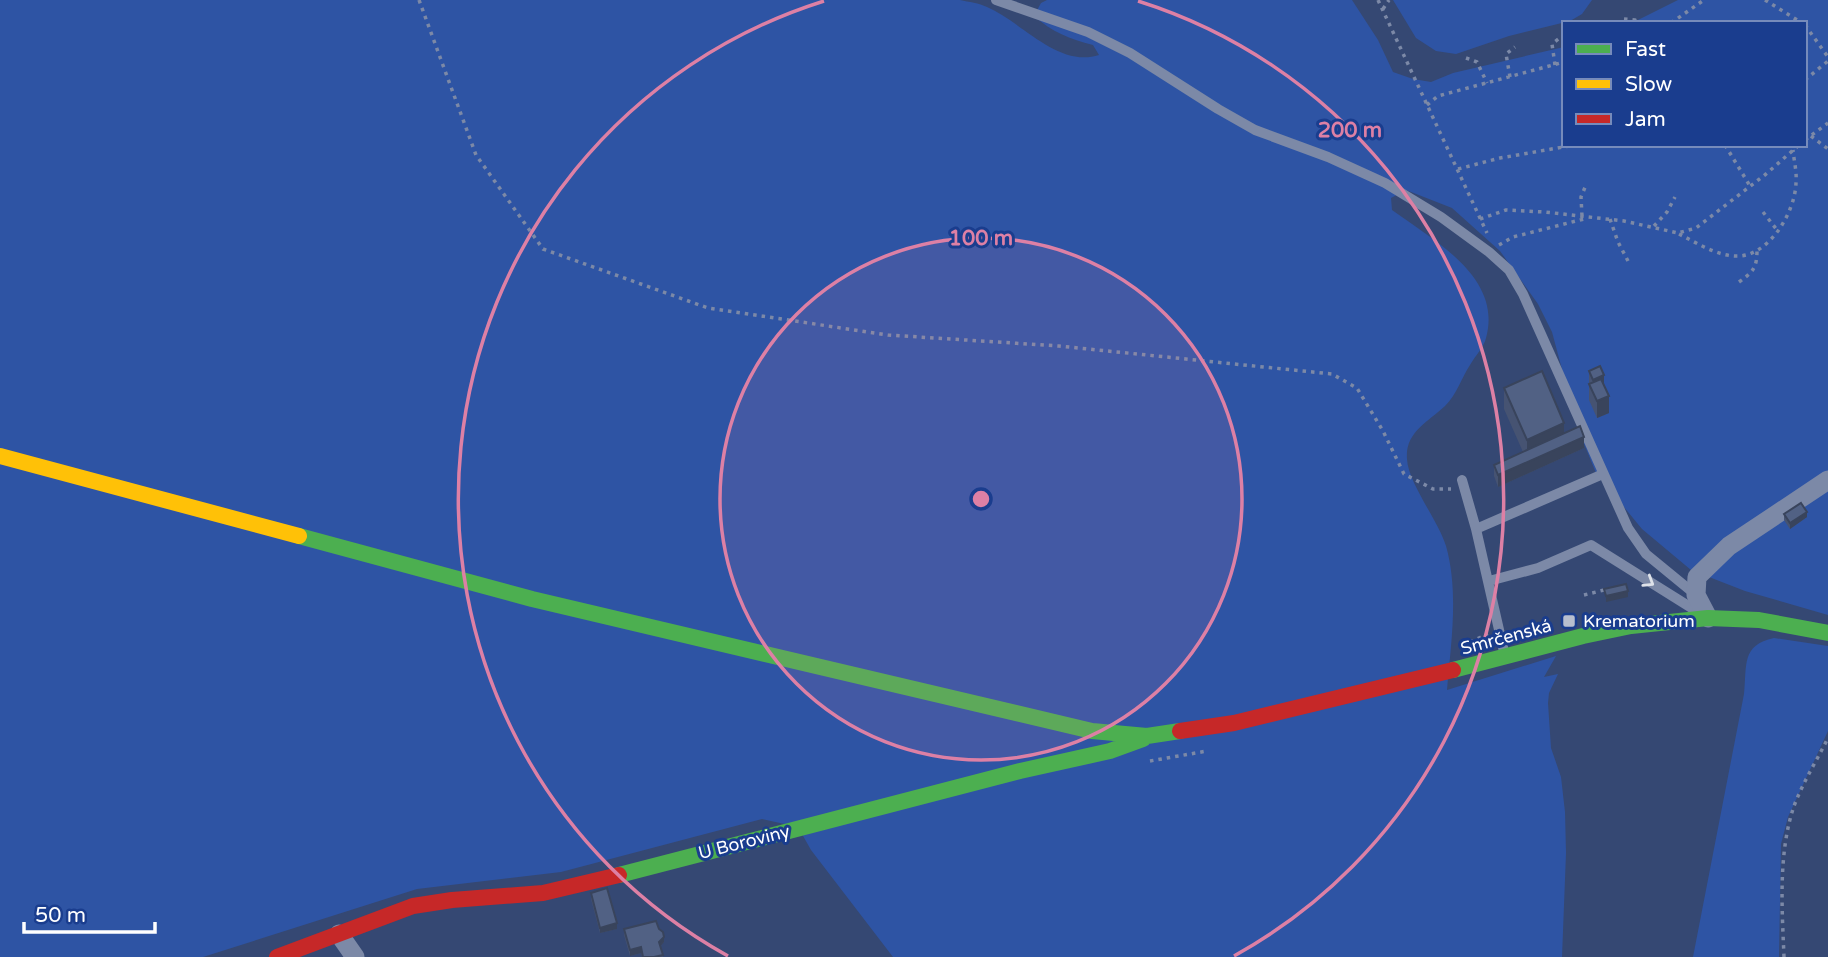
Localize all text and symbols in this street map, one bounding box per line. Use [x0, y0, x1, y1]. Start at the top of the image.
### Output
legend [1562, 21, 1807, 147]
text: Fast [1625, 37, 1666, 62]
text: Slow [1625, 72, 1673, 97]
text: Jam [1625, 107, 1666, 132]
text: 200 m [1318, 118, 1382, 143]
text: 100 m [949, 226, 1013, 251]
centre of rings [969, 487, 993, 511]
one-way arrow [1642, 573, 1655, 586]
place label: Krematorium [1583, 610, 1695, 632]
marker: Krematorium [1561, 613, 1577, 629]
street label: Smrčenská [1458, 614, 1554, 660]
street label: U Boroviny [696, 820, 792, 864]
scale bar [24, 890, 156, 934]
text: 50 m [35, 903, 86, 928]

